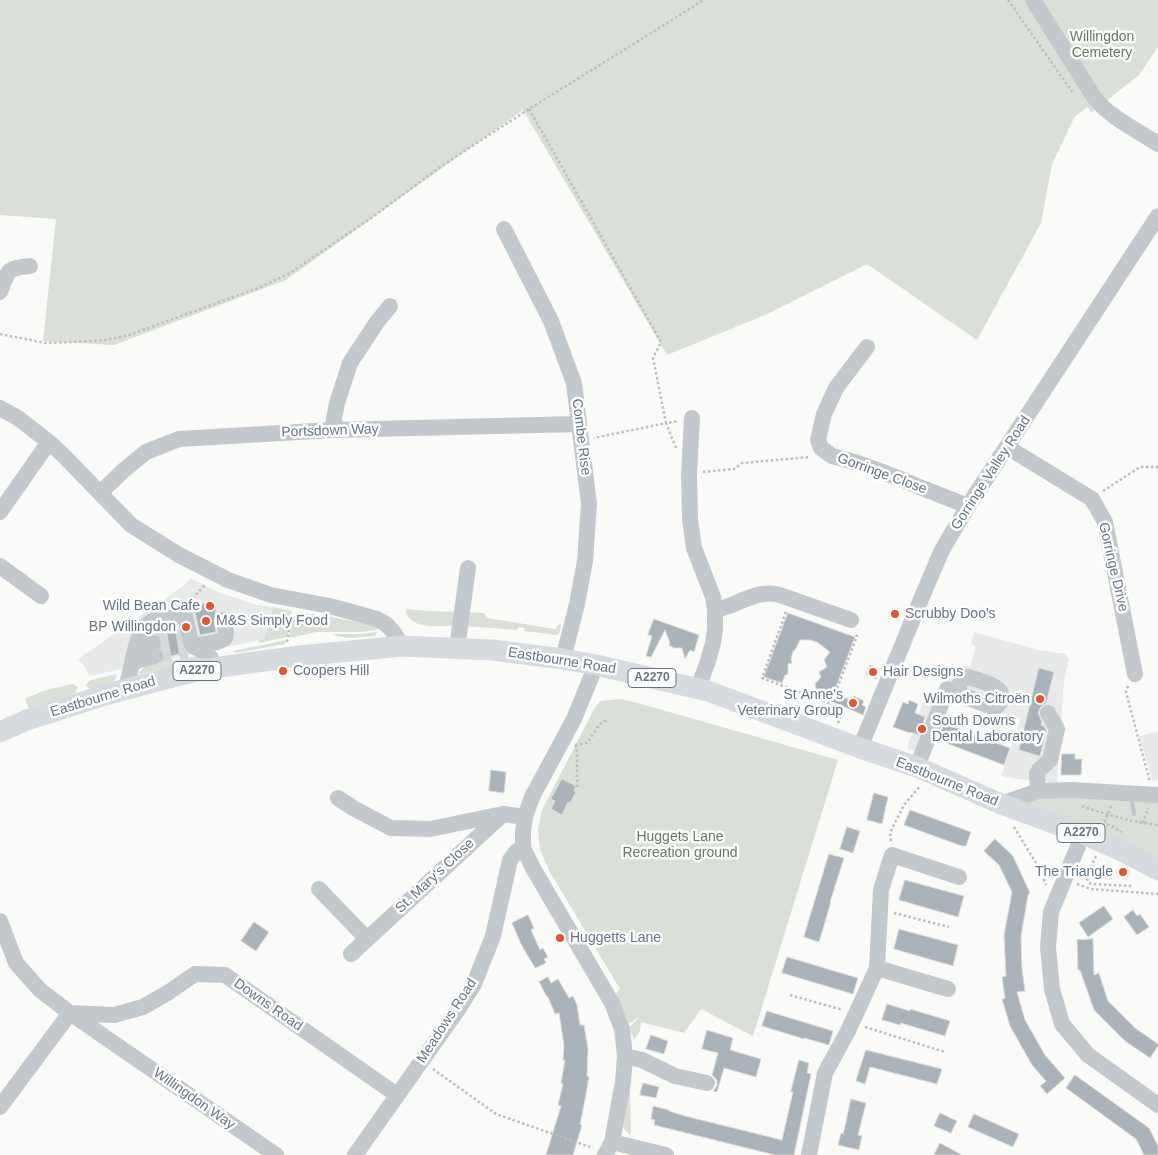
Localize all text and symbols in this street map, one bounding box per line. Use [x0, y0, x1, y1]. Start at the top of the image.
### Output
park label: Willingdon Cemetery [1070, 29, 1134, 62]
street label: Combe Rise [568, 398, 594, 476]
street label: Gorringe Valley Road [948, 413, 1034, 533]
street label: Portsdown Way [281, 421, 379, 441]
street label: Gorringe Close [835, 450, 929, 498]
street label: Gorringe Drive [1095, 521, 1131, 613]
place label: Wild Bean Cafe [103, 598, 200, 614]
marker: Wild Bean Cafe [204, 600, 216, 612]
place label: Scrubby Doo's [905, 606, 996, 622]
marker: Scrubby Doo's [889, 608, 901, 620]
place label: M&S Simply Food [216, 613, 328, 629]
marker: M&S Simply Food [200, 615, 212, 627]
place label: BP Willingdon [89, 619, 176, 635]
marker: BP Willingdon [180, 621, 192, 633]
street label: Eastbourne Road [507, 644, 617, 678]
road number: A2270 [173, 661, 221, 680]
place label: Coopers Hill [293, 663, 369, 679]
place label: Hair Designs [883, 664, 963, 680]
marker: Coopers Hill [277, 665, 289, 677]
marker: Hair Designs [867, 666, 879, 678]
road number: A2270 [628, 668, 676, 688]
street label: Eastbourne Road [48, 673, 158, 721]
place label: St Anne's Veterinary Group [737, 687, 843, 720]
place label: Wilmoths Citroën [923, 691, 1030, 707]
marker: Wilmoths Citroën [1034, 693, 1046, 705]
marker: St Anne's Veterinary Group [847, 697, 859, 709]
place label: South Downs Dental Laboratory [932, 713, 1043, 746]
marker: South Downs Dental Laboratory [916, 723, 928, 735]
street label: Eastbourne Road [893, 754, 1001, 810]
road number: A2270 [1057, 824, 1105, 842]
park label: Huggets Lane Recreation ground [622, 829, 738, 862]
street label: St. Mary's Close [392, 835, 478, 917]
place label: The Triangle [1035, 864, 1113, 880]
marker: The Triangle [1117, 866, 1129, 878]
place label: Huggetts Lane [570, 930, 661, 946]
marker: Huggetts Lane [554, 932, 566, 944]
street label: Downs Road [230, 975, 306, 1035]
street label: Meadows Road [413, 976, 481, 1066]
street label: Willingdon Way [150, 1065, 238, 1133]

